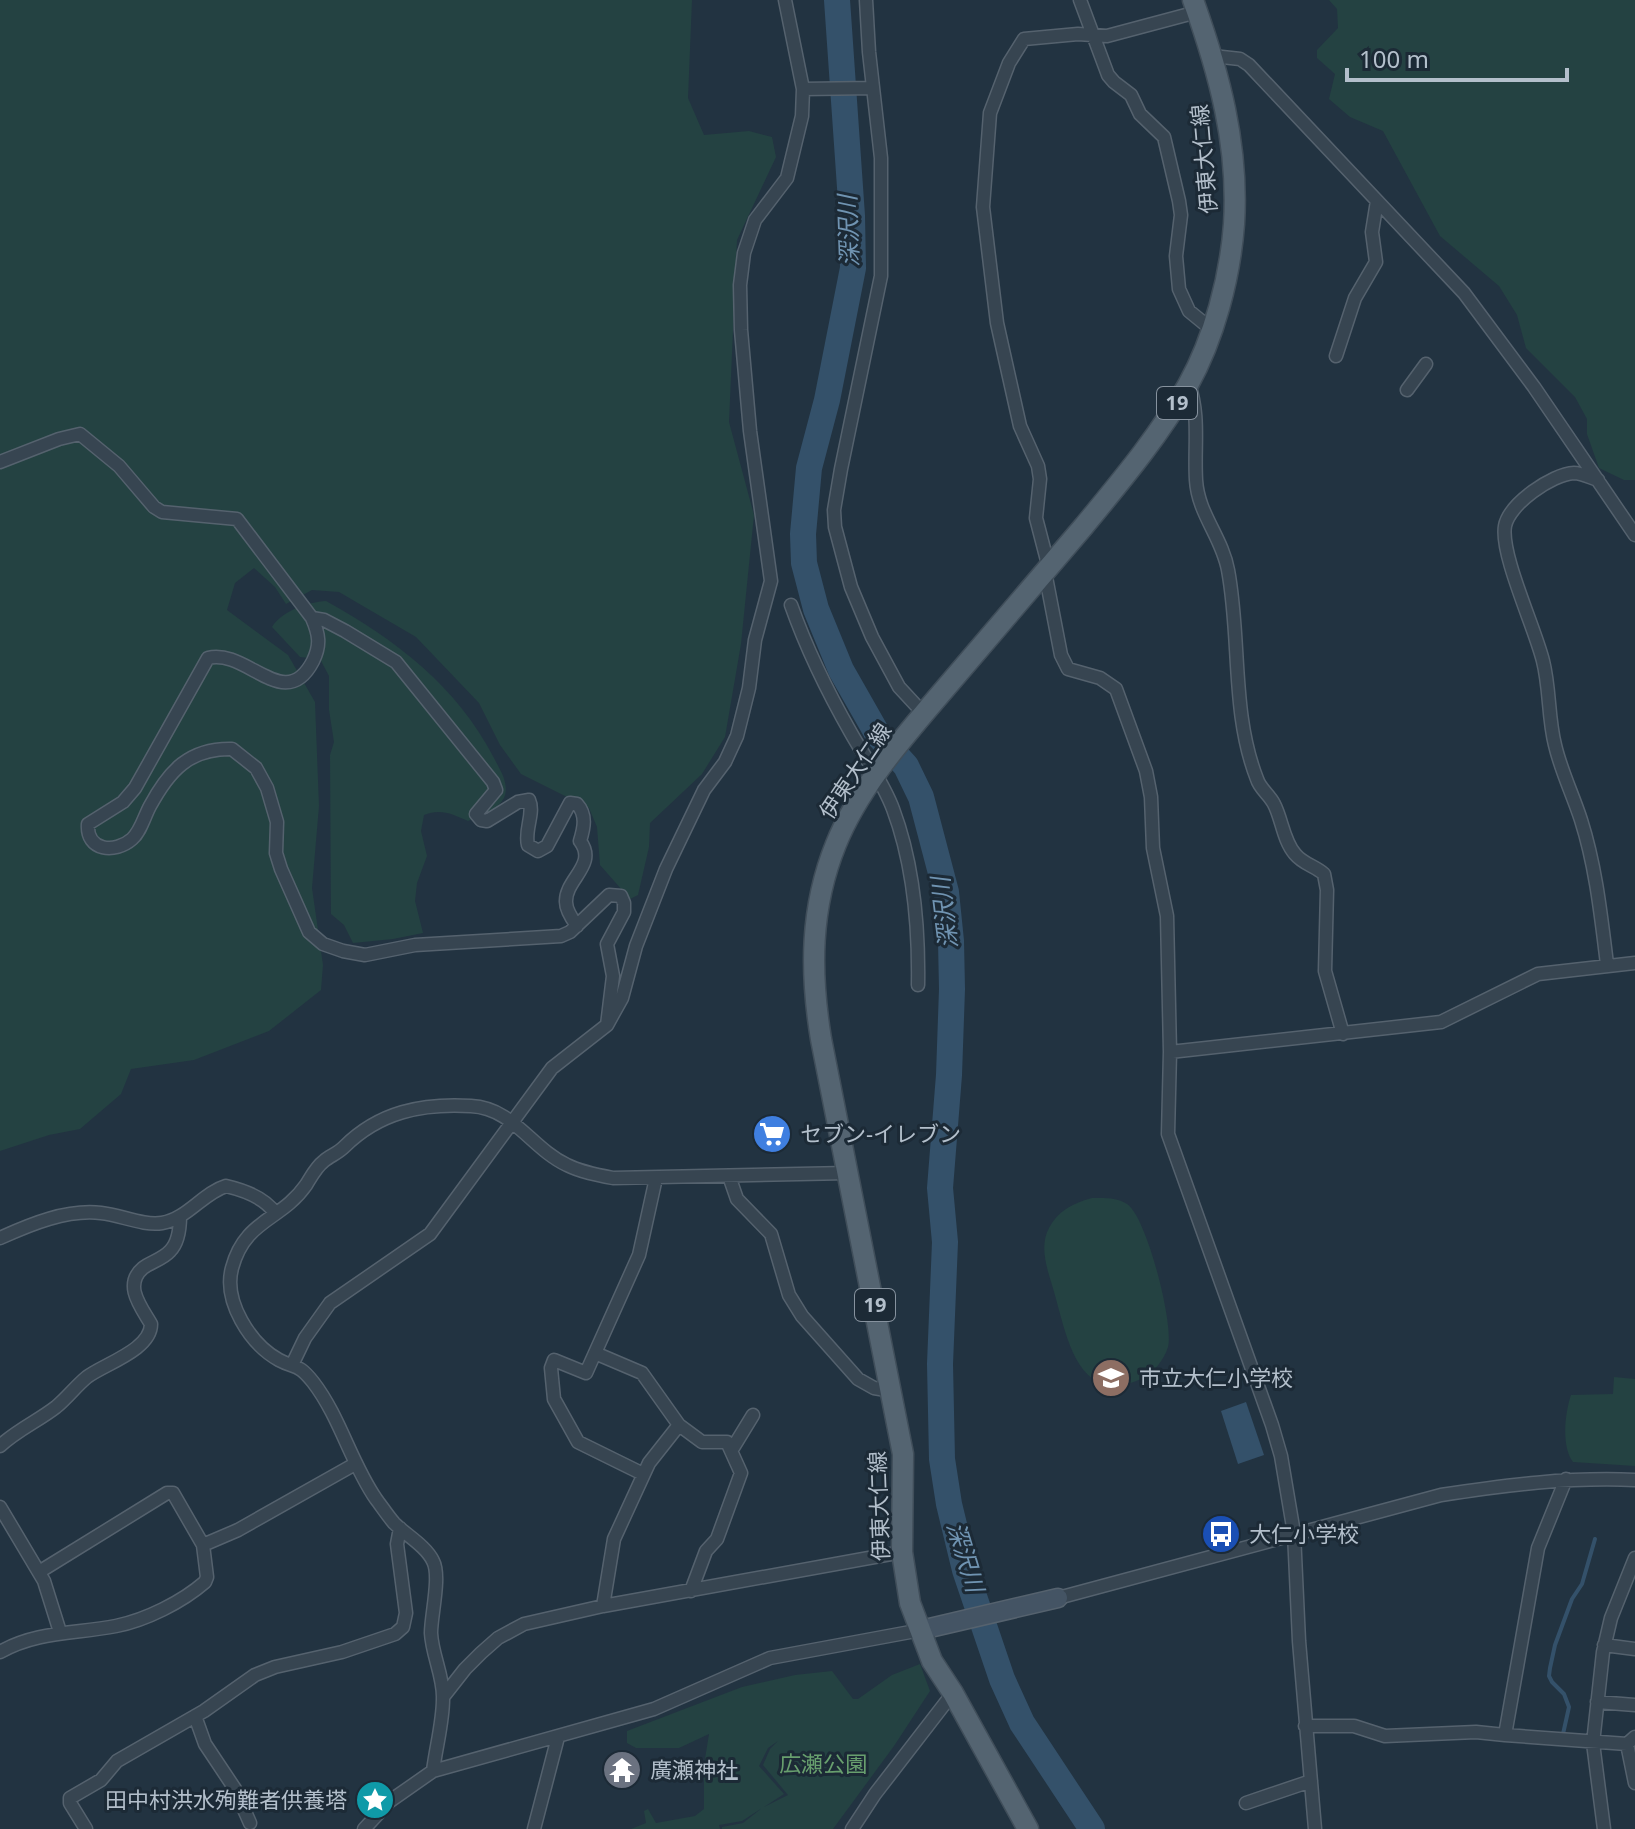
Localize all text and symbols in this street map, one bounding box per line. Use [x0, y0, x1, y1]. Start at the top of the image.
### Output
scale bar [1347, 32, 1567, 82]
text: 100 m [1359, 42, 1429, 75]
street label: 伊東大仁線 [1183, 103, 1223, 215]
water label: 深沢川 [830, 192, 865, 268]
road number: 19 [1157, 387, 1197, 419]
street label: 伊東大仁線 [811, 716, 897, 824]
water label: 深沢川 [922, 872, 964, 951]
supermarket icon: セブン-イレブン [751, 1113, 793, 1155]
place label: セブン-イレブン [800, 1118, 961, 1148]
road number: 19 [855, 1289, 895, 1321]
school or university icon: 市立大仁小学校 [1090, 1357, 1132, 1399]
place label: 市立大仁小学校 [1139, 1362, 1293, 1392]
street label: 伊東大仁線 [861, 1451, 895, 1562]
bus stop icon: 大仁小学校 [1200, 1513, 1242, 1555]
water label: 深沢川 [940, 1517, 994, 1599]
place label: 大仁小学校 [1249, 1518, 1359, 1548]
park label: 広瀬公園 [779, 1748, 867, 1778]
temple icon: 廣瀬神社 [601, 1749, 643, 1791]
place label: 廣瀬神社 [650, 1754, 738, 1784]
place icon: 田中村洪水殉難者供養塔 [354, 1779, 396, 1821]
place label: 田中村洪水殉難者供養塔 [105, 1784, 347, 1814]

